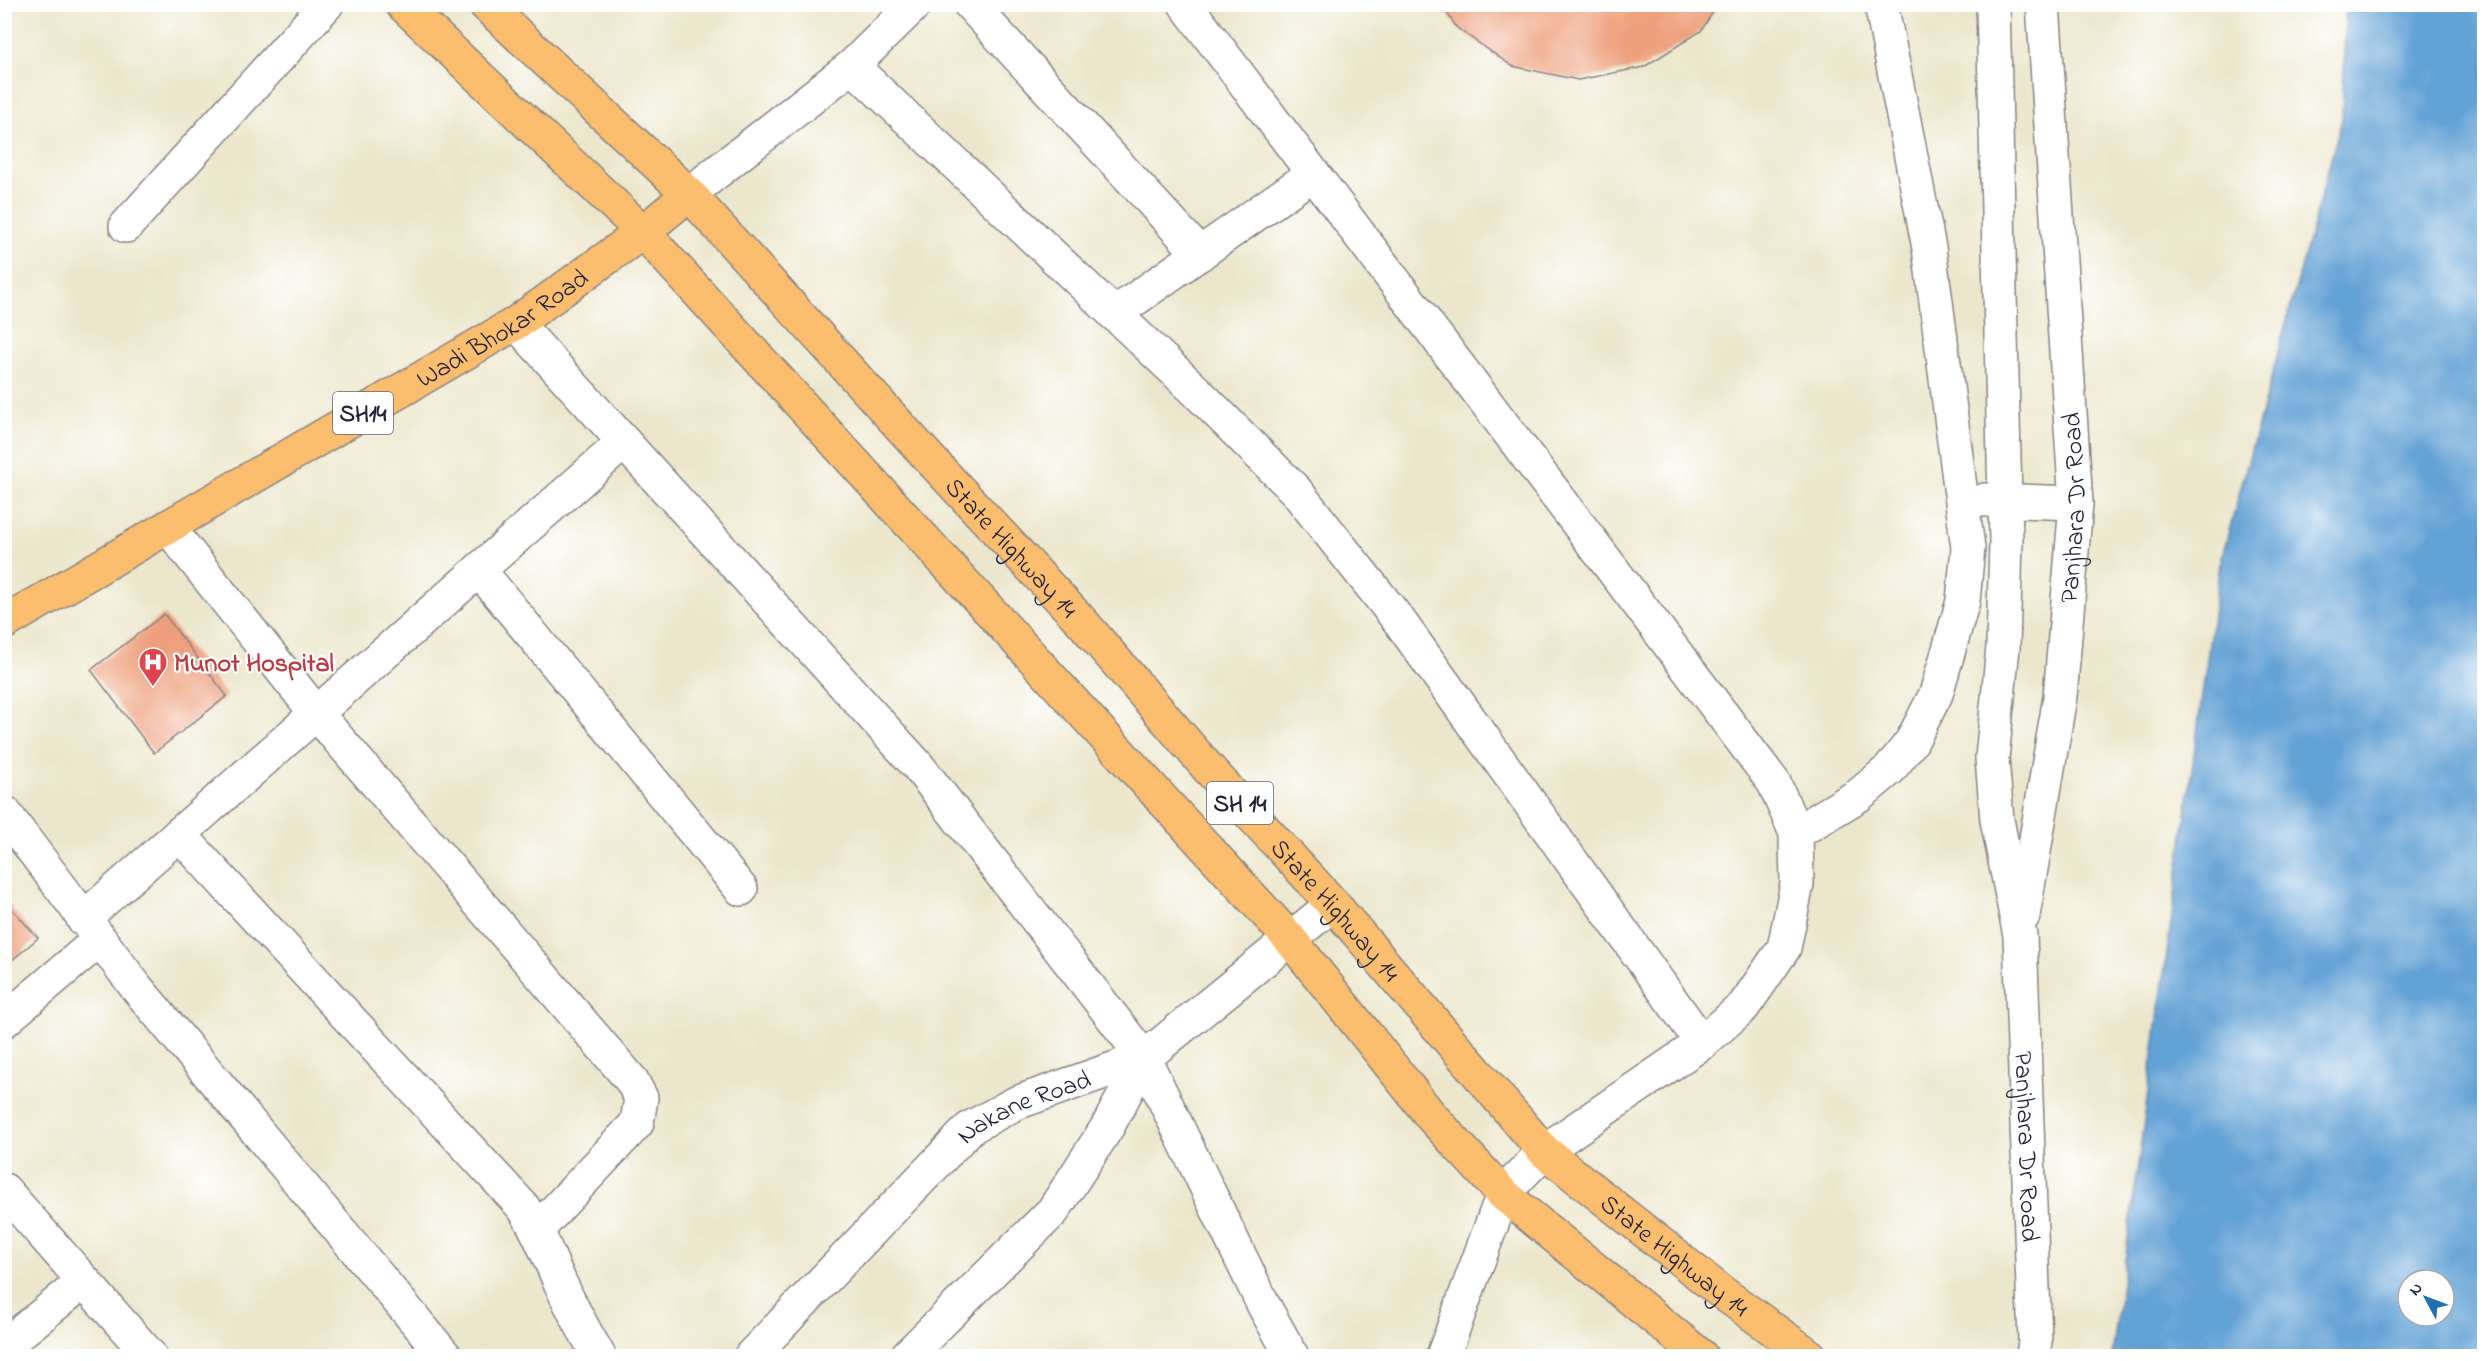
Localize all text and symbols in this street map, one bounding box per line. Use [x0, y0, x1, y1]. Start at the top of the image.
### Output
street label: Wadi Bhokar Road [410, 261, 598, 399]
road number: SH14 [333, 392, 393, 434]
street label: Panjhara Dr Road [2052, 411, 2098, 605]
street label: State Highway 14 [935, 470, 1086, 628]
hospital icon: Munot Hospital [137, 646, 169, 688]
place label: Munot Hospital [174, 646, 334, 684]
road number: SH 14 [1207, 782, 1273, 824]
street label: State Highway 14 [1260, 831, 1408, 992]
street label: Panjhara Dr Road [2002, 1051, 2047, 1243]
street label: Nakane Road [948, 1062, 1097, 1154]
street label: State Highway 14 [1591, 1186, 1756, 1328]
north arrow [2396, 1268, 2456, 1328]
text: N [2404, 1277, 2429, 1301]

